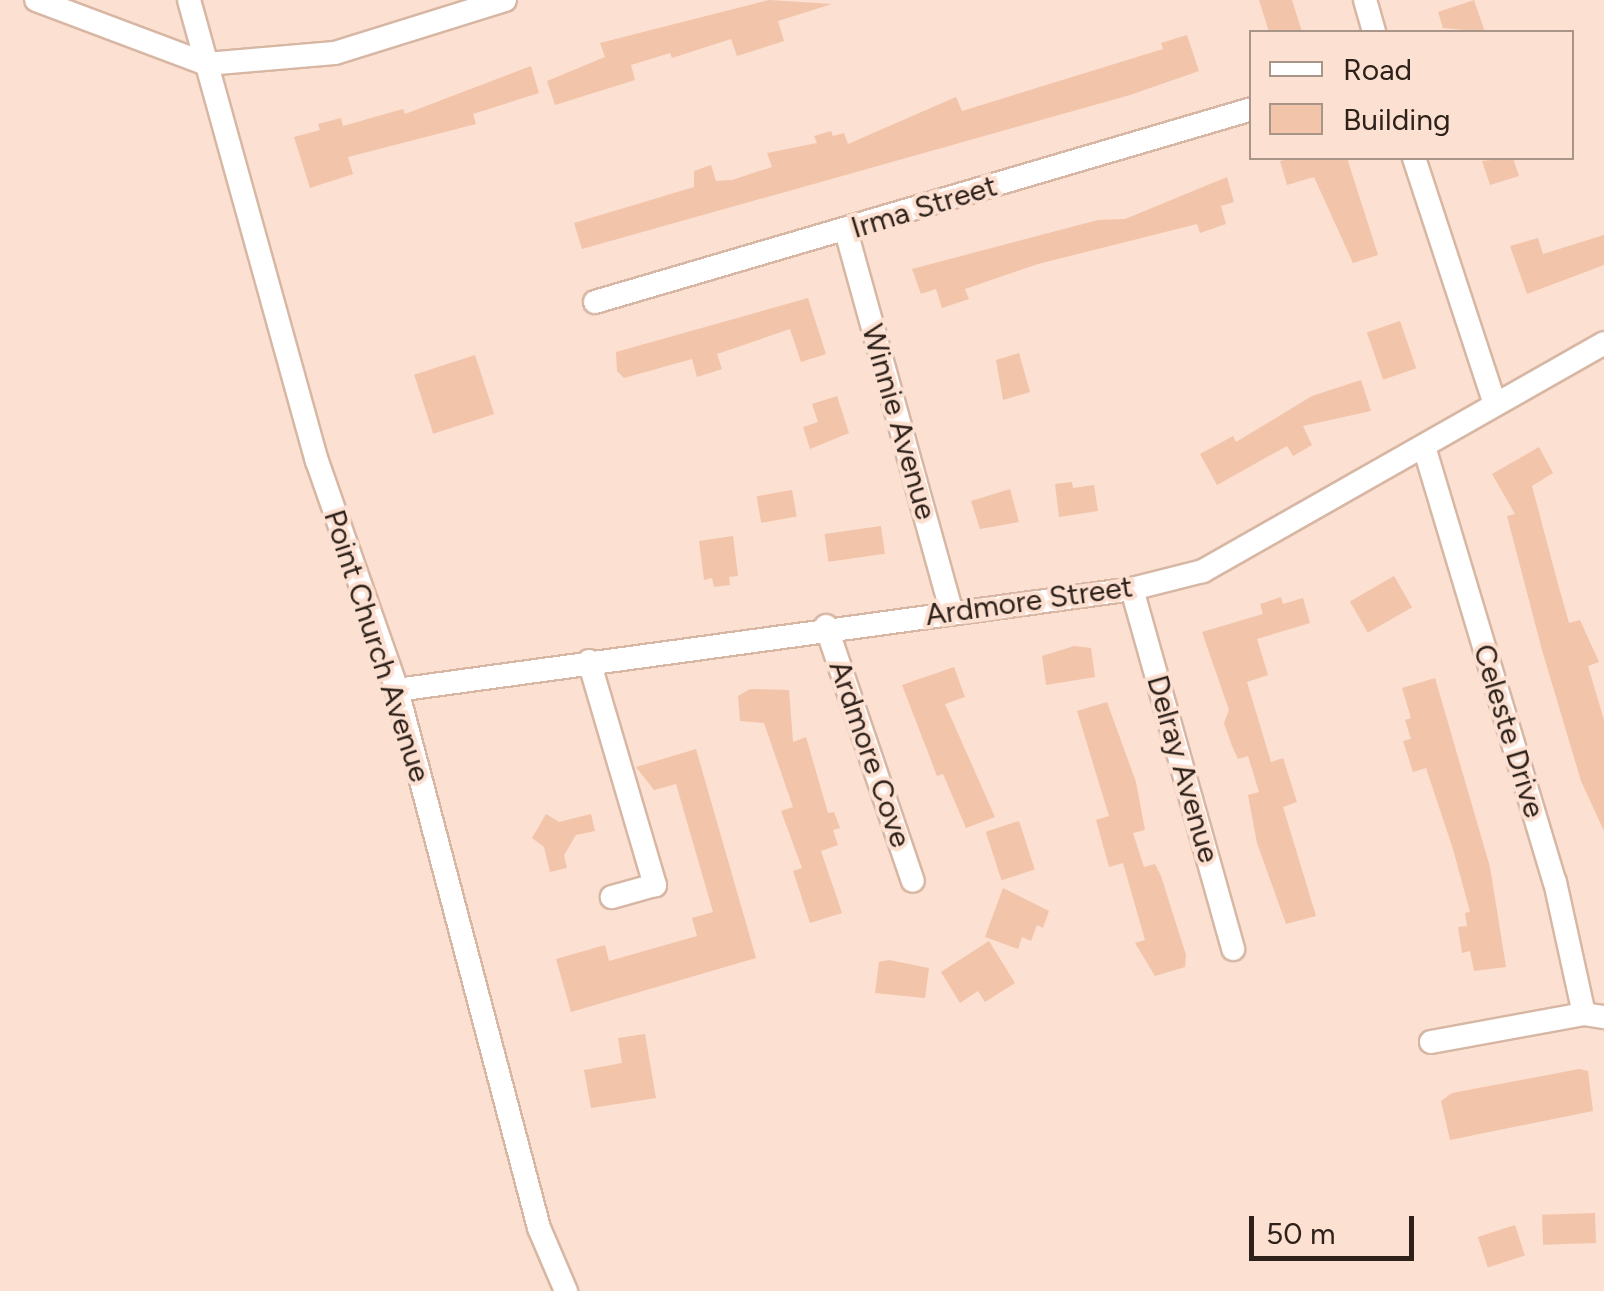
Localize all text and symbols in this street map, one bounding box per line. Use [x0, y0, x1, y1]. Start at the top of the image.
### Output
legend [1249, 30, 1574, 160]
text: Road [1343, 51, 1412, 88]
text: Building [1343, 101, 1451, 138]
street label: Irma Street [847, 168, 1001, 246]
street label: Winnie Avenue [854, 320, 944, 524]
street label: Point Church Avenue [316, 505, 438, 787]
street label: Ardmore Street [923, 569, 1135, 633]
street label: Celeste Drive [1466, 640, 1552, 822]
street label: Ardmore Cove [821, 656, 919, 852]
street label: Delray Avenue [1139, 671, 1227, 867]
scale bar [1254, 1196, 1419, 1258]
text: 50 m [1266, 1215, 1335, 1252]

